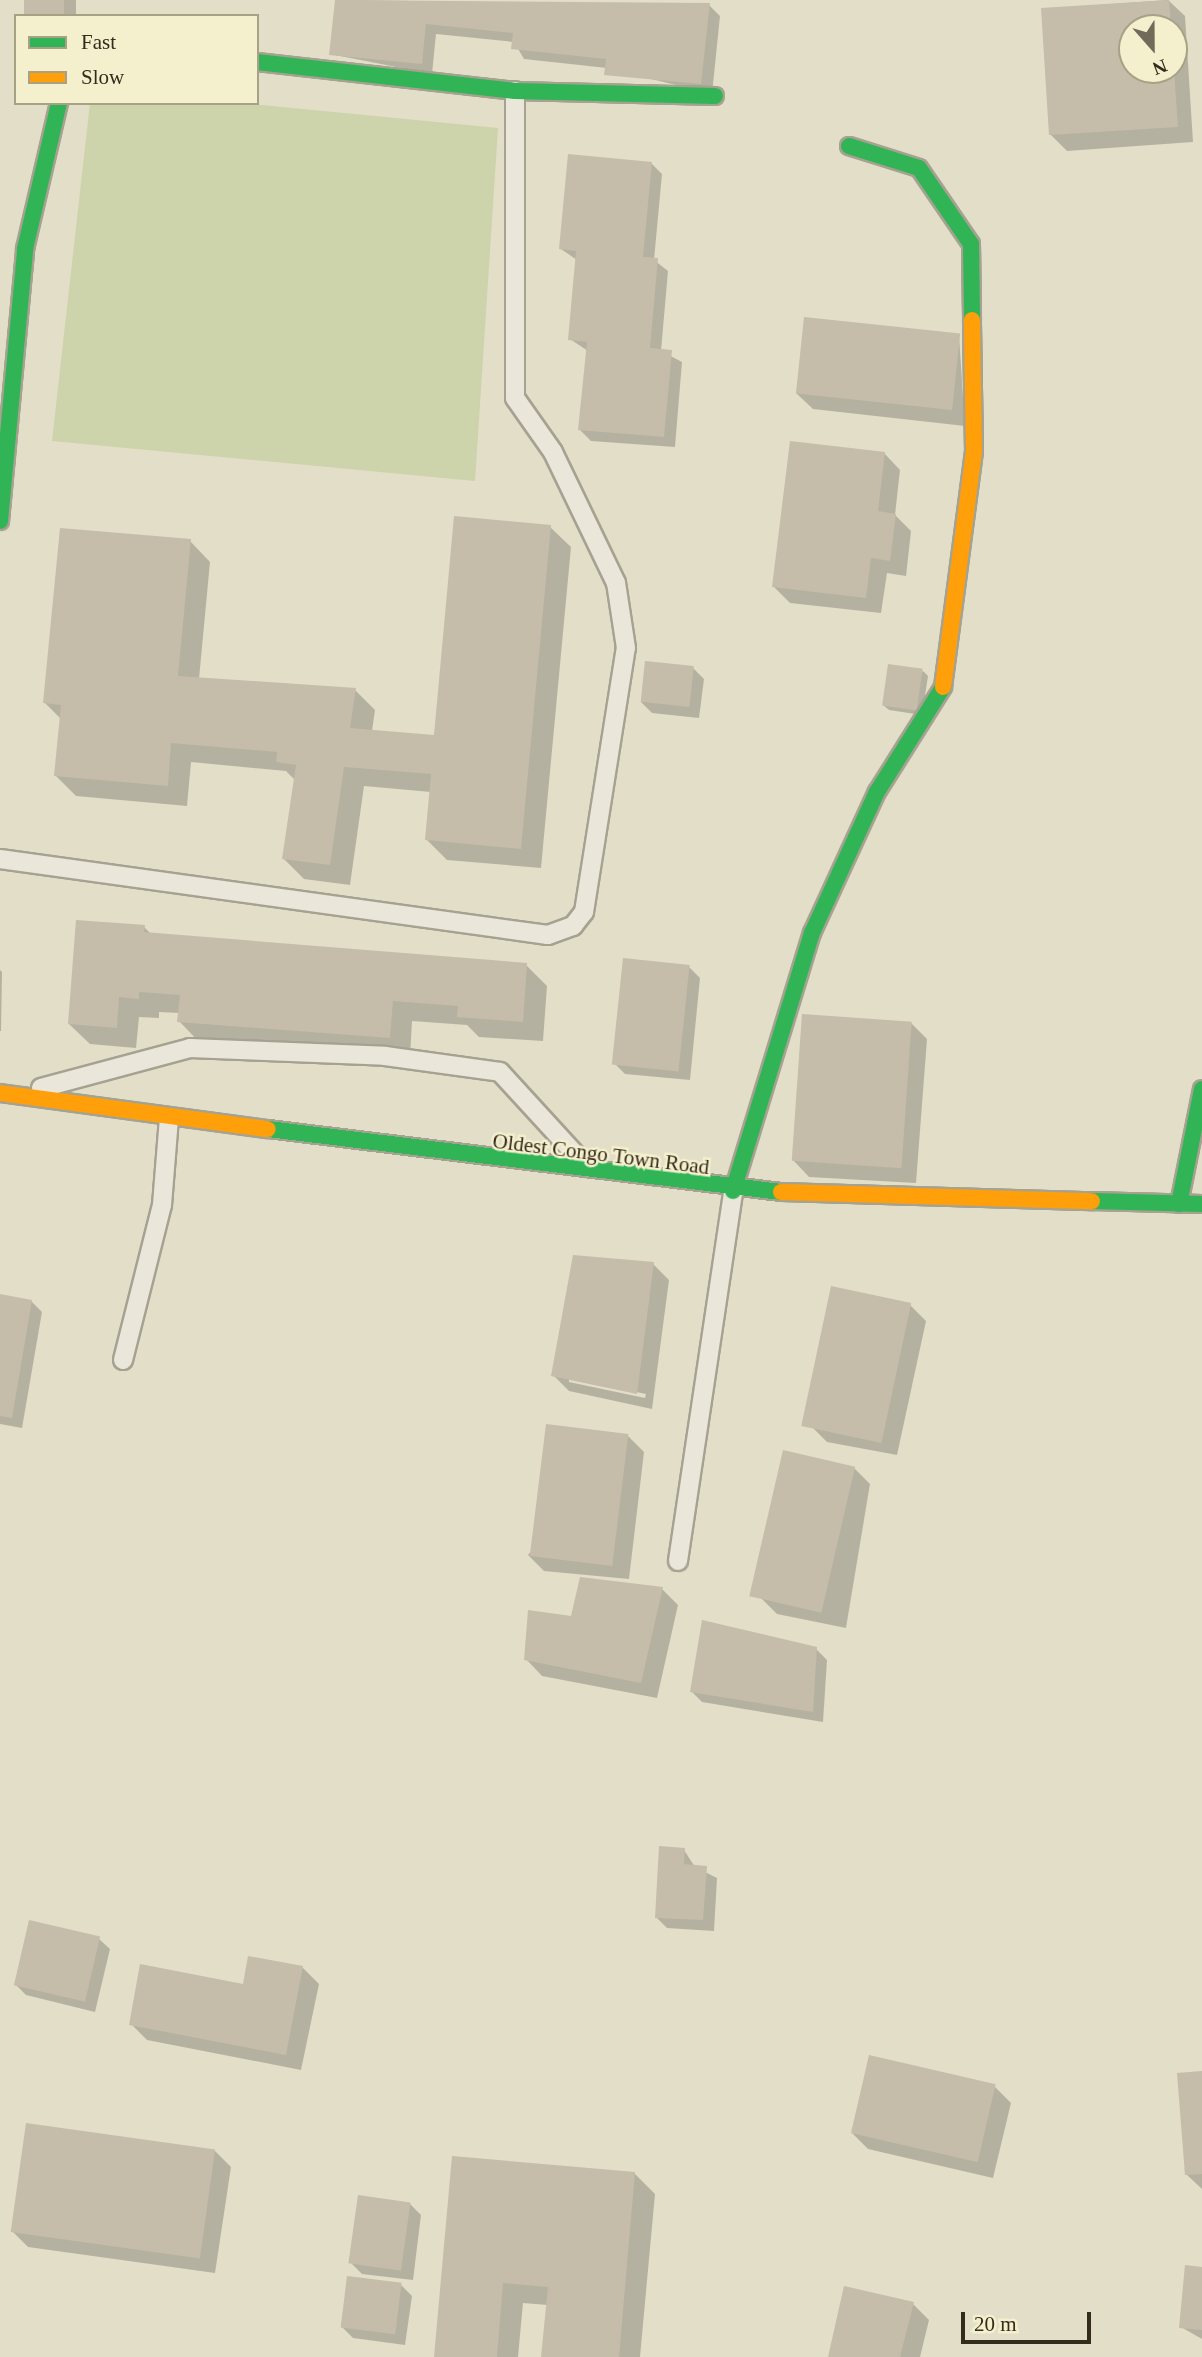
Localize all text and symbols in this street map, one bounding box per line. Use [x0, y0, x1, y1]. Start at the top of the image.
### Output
legend [14, 14, 259, 105]
north arrow [1118, 14, 1188, 84]
text: Fast [81, 30, 116, 54]
text: N [1150, 55, 1170, 79]
text: Slow [81, 65, 124, 89]
street label: Oldest Congo Town Road [491, 1128, 711, 1180]
scale bar [964, 2298, 1094, 2342]
text: 20 m [974, 2312, 1017, 2336]

